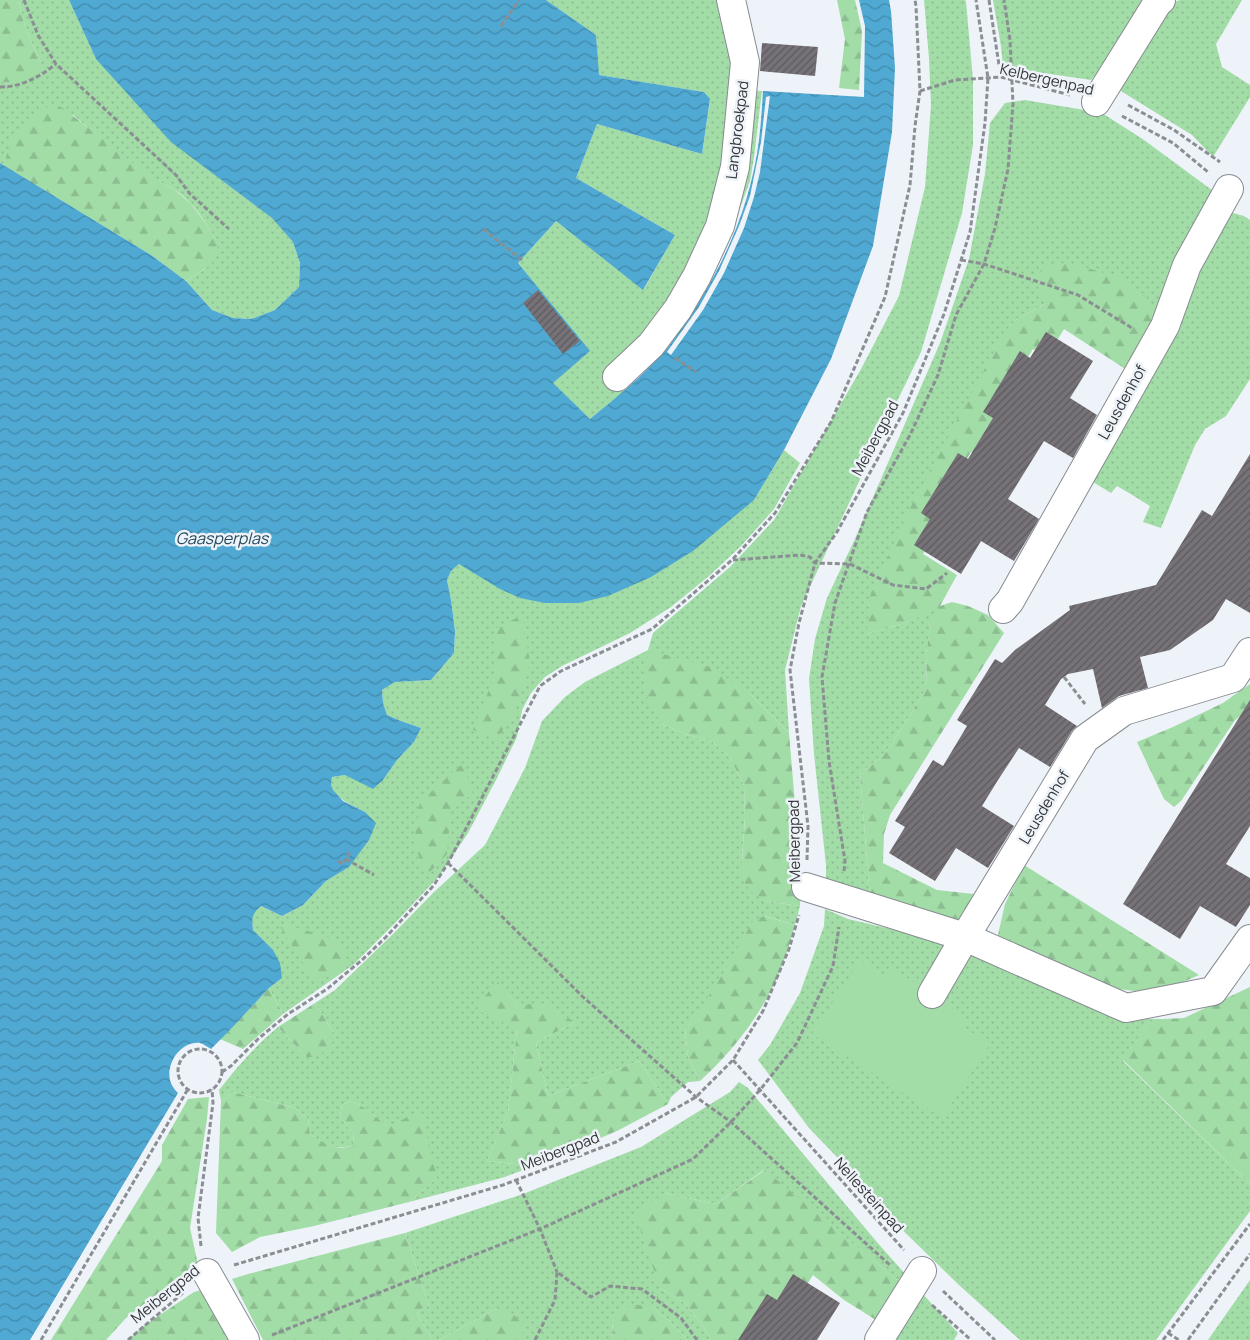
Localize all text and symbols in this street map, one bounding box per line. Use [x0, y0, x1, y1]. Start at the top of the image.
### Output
street label: Kelbergenpad [998, 58, 1096, 100]
street label: Langbroekpad [721, 80, 753, 180]
street label: Leusdenhof [1093, 360, 1152, 443]
street label: Meibergpad [846, 397, 904, 479]
water label: Gaasperplas [176, 527, 270, 549]
street label: Leusdenhof [1014, 766, 1075, 848]
street label: Meibergpad [783, 800, 805, 882]
street label: Meibergpad [518, 1126, 602, 1176]
street label: Nellesteinpad [829, 1152, 909, 1238]
street label: Meibergpad [126, 1260, 204, 1328]

